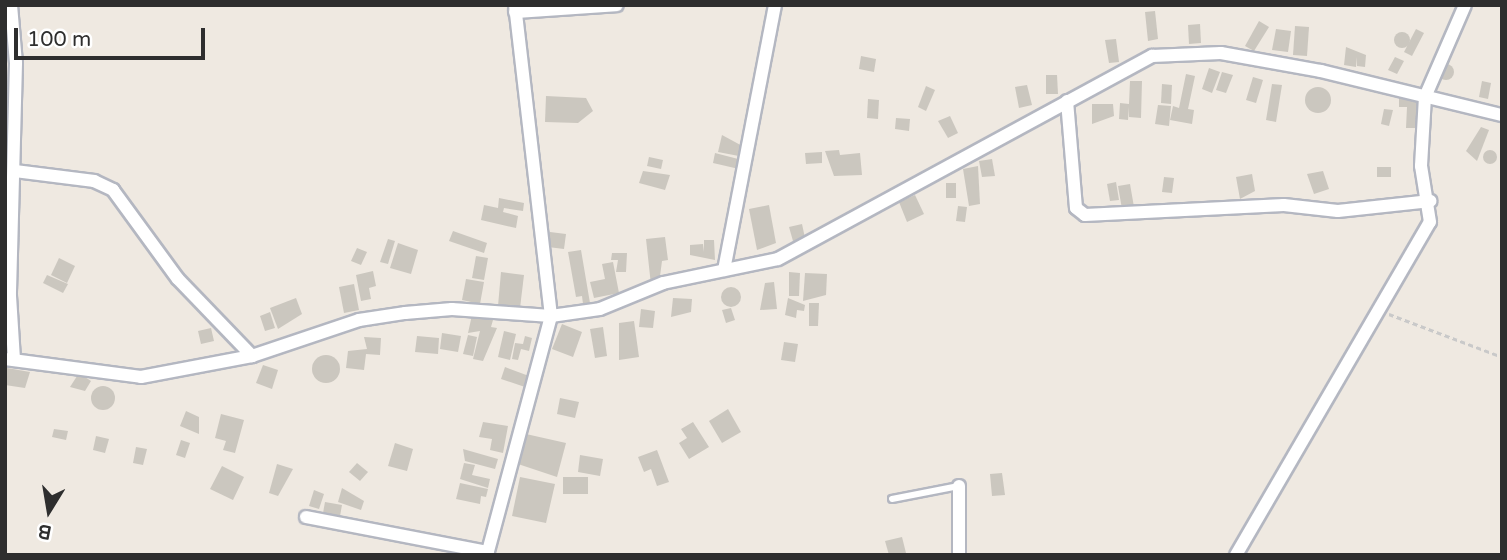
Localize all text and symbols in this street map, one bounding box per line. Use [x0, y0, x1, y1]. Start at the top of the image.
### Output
scale bar [18, 14, 208, 58]
text: 100 m [27, 27, 91, 52]
north arrow [14, 476, 84, 546]
text: B [36, 520, 54, 544]

